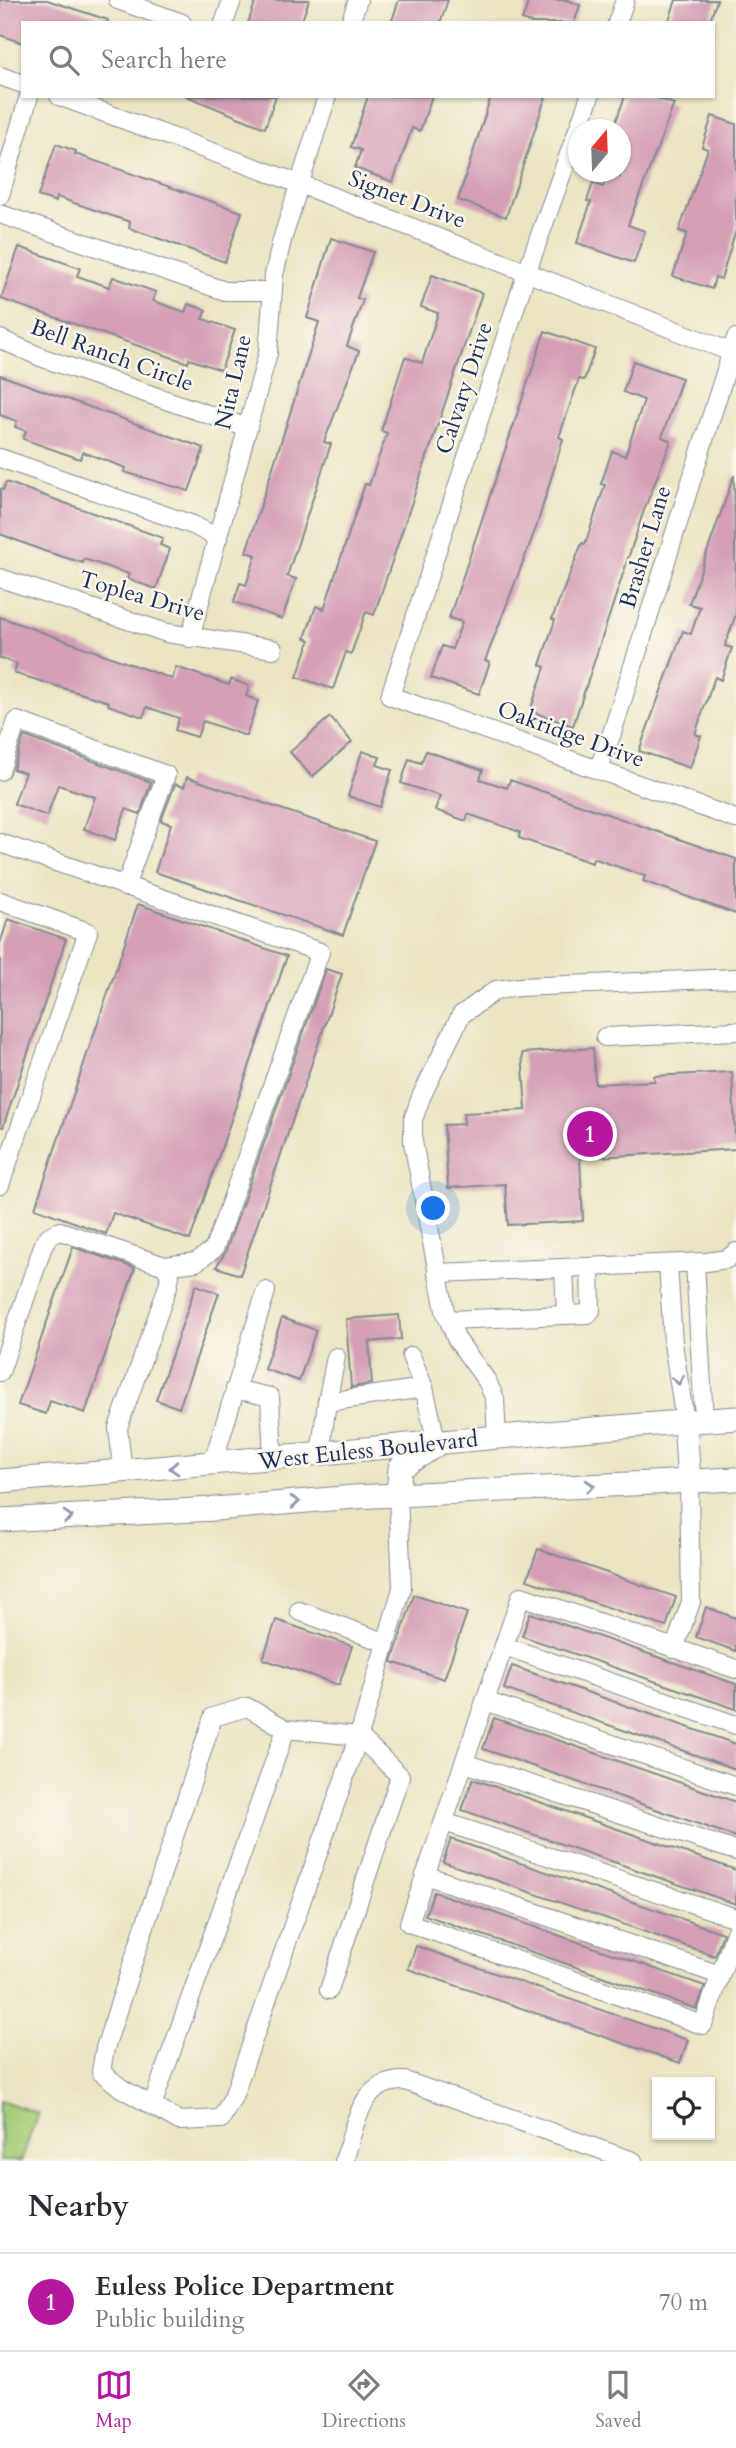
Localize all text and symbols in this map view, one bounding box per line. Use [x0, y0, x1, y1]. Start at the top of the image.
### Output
search box [21, 21, 715, 98]
icon: search [45, 41, 83, 79]
text: Search here [101, 42, 227, 77]
north arrow [568, 119, 631, 182]
street label: Signet Drive [344, 162, 470, 236]
street label: Bell Ranch Circle [26, 311, 198, 399]
street label: Calvary Drive [428, 318, 500, 458]
street label: Nita Lane [207, 331, 259, 433]
street label: Brasher Lane [612, 482, 678, 612]
street label: Toplea Drive [75, 563, 209, 629]
street label: Oakridge Drive [493, 693, 649, 775]
pin: 1 [567, 1108, 613, 1160]
your location [416, 1191, 450, 1225]
one-way arrow [671, 1374, 686, 1386]
street label: West Euless Boulevard [256, 1423, 480, 1477]
one-way arrow [168, 1460, 179, 1475]
one-way arrow [585, 1479, 596, 1494]
one-way arrow [290, 1495, 301, 1510]
one-way arrow [63, 1509, 74, 1524]
map controls [652, 2077, 715, 2140]
button: locate [652, 2077, 715, 2140]
text: Nearby [28, 2186, 129, 2227]
text: Euless Police Department [95, 2269, 394, 2304]
text: 1 [45, 2287, 57, 2318]
text: 70 m [659, 2287, 708, 2318]
text: Public building [95, 2304, 245, 2335]
tab: Map [95, 2366, 133, 2434]
tab: Directions [322, 2366, 406, 2434]
tab: Saved [595, 2366, 641, 2434]

